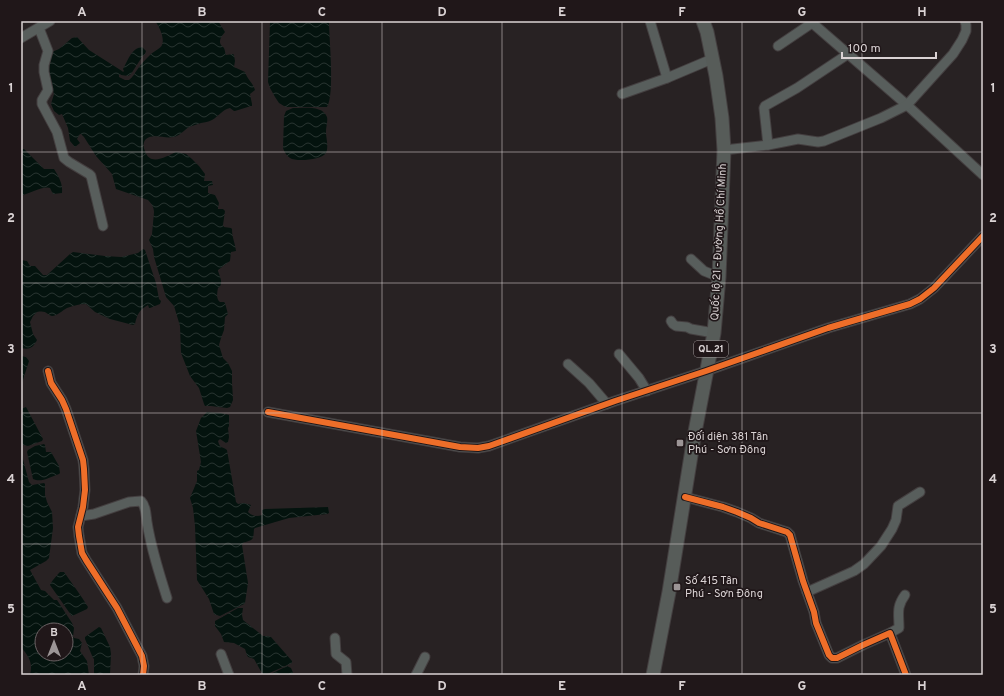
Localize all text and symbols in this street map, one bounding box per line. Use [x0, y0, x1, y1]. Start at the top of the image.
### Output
text: A [77, 5, 87, 21]
text: B [198, 5, 207, 21]
text: C [318, 5, 326, 21]
text: D [437, 5, 447, 21]
text: E [558, 5, 566, 21]
text: F [678, 5, 686, 21]
text: G [798, 5, 807, 21]
text: H [917, 5, 927, 21]
scale bar [842, 34, 936, 60]
text: 100 m [848, 41, 881, 57]
text: 1 [8, 81, 14, 97]
text: 1 [990, 81, 996, 97]
street label: Quốc lộ 21 - Đường Hồ Chí Minh [708, 163, 730, 321]
text: 2 [7, 211, 15, 227]
text: 2 [989, 211, 997, 227]
road number: QL.21 [694, 341, 728, 357]
text: 3 [7, 342, 15, 358]
text: 3 [989, 342, 997, 358]
place label: Đối diện 381 Tân Phú - Sơn Đông [688, 430, 768, 457]
marker: Đối diện 381 Tân Phú - Sơn Đông [675, 438, 685, 448]
text: 4 [7, 472, 15, 488]
text: 4 [989, 472, 997, 488]
place label: Số 415 Tân Phú - Sơn Đông [685, 574, 763, 601]
marker: Số 415 Tân Phú - Sơn Đông [672, 582, 682, 592]
text: 5 [7, 602, 15, 618]
text: 5 [989, 602, 997, 618]
north arrow [34, 622, 74, 662]
text: B [50, 626, 58, 640]
text: A [77, 679, 87, 695]
text: B [198, 679, 207, 695]
text: C [318, 679, 326, 695]
text: D [437, 679, 447, 695]
text: E [558, 679, 566, 695]
text: F [678, 679, 686, 695]
text: G [798, 679, 807, 695]
text: H [917, 679, 927, 695]

